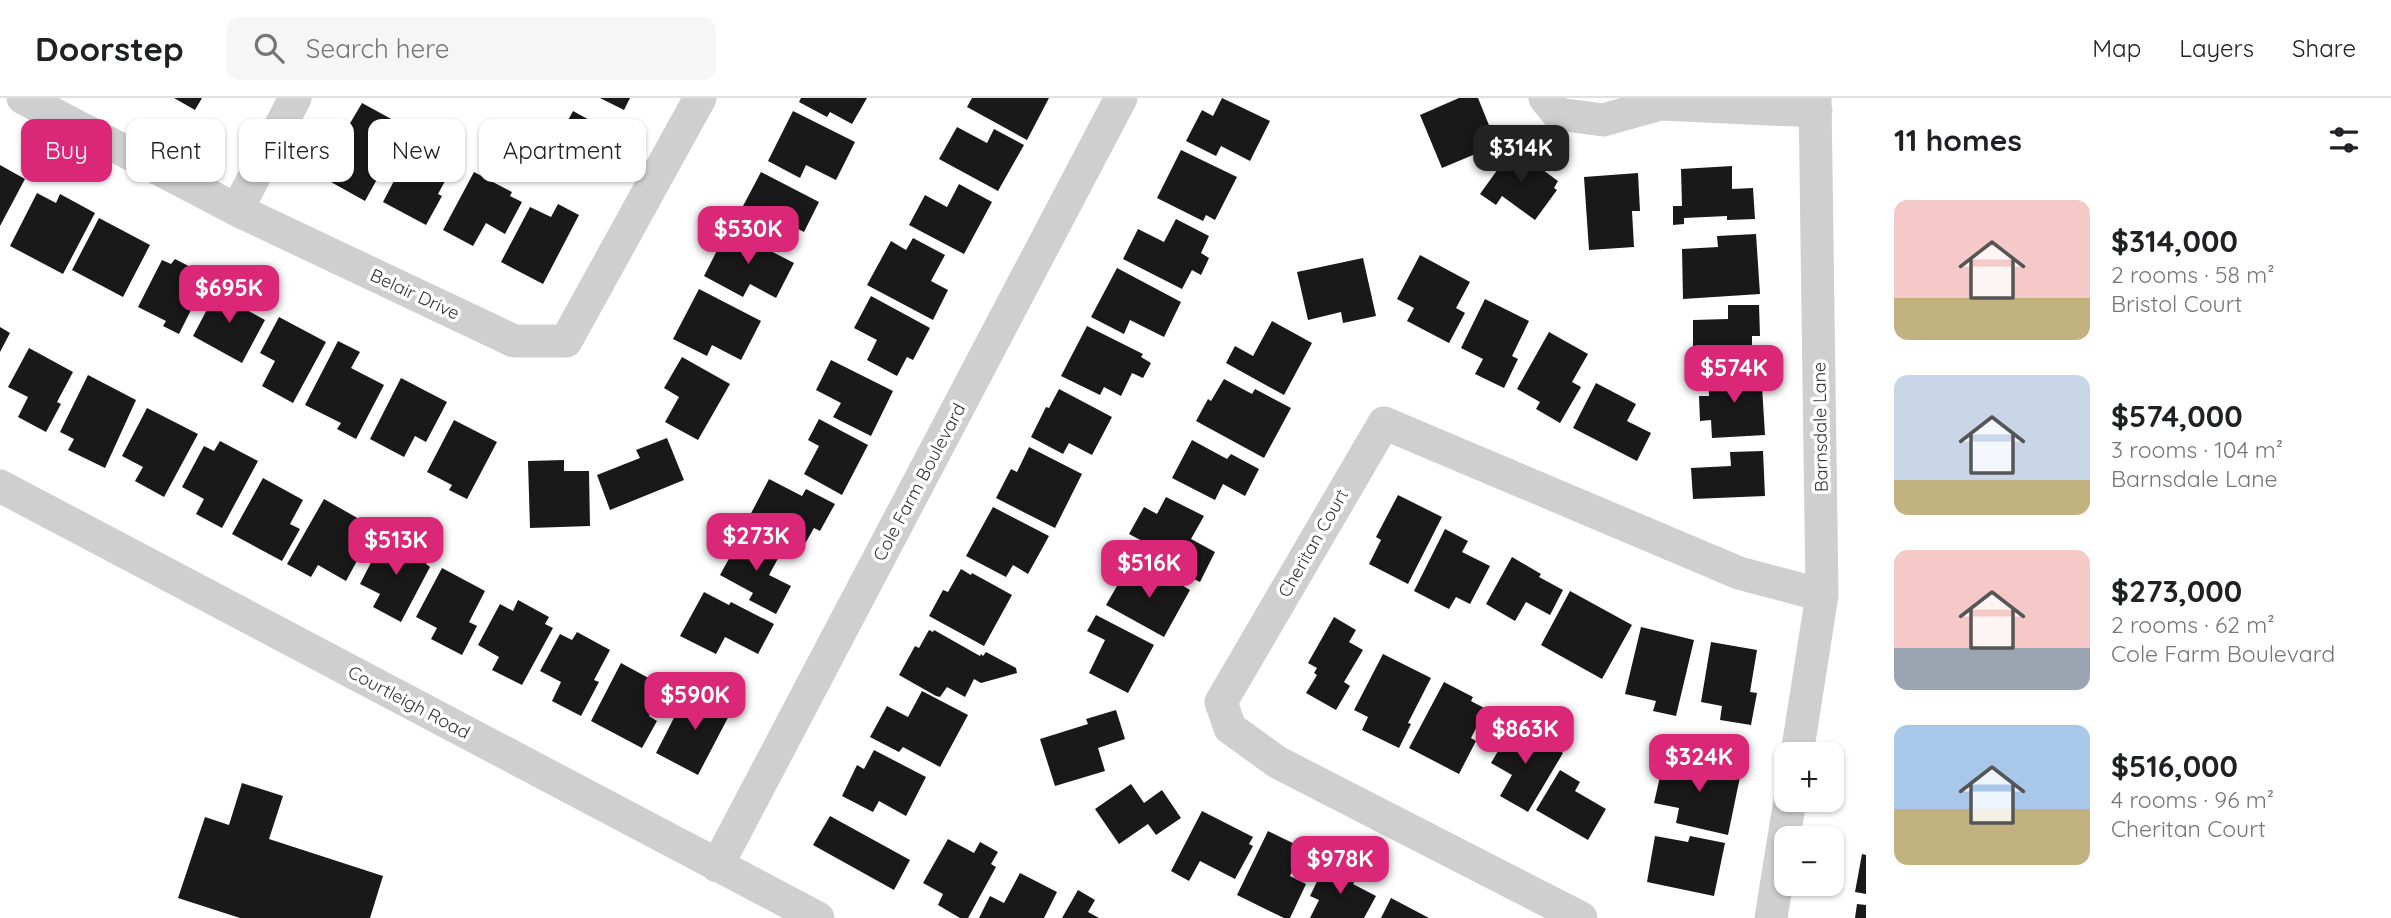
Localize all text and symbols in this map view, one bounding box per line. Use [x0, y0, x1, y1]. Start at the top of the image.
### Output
search box [226, 17, 716, 80]
text: Doorstep [35, 28, 184, 69]
icon: search [250, 29, 288, 67]
text: Search here [306, 32, 449, 65]
text: Map [2092, 33, 2141, 63]
text: Layers [2179, 33, 2254, 63]
text: Share [2292, 33, 2356, 63]
chip: Buy [21, 119, 112, 182]
chip: Rent [126, 119, 225, 182]
chip: Filters [239, 119, 354, 182]
chip: New [368, 119, 465, 182]
chip: Apartment [479, 119, 646, 182]
text: 11 homes [1894, 121, 2022, 159]
icon: filters [2325, 121, 2363, 159]
pin: $314K [1472, 126, 1570, 185]
text: $314K [1489, 133, 1553, 162]
pin: $530K [699, 206, 797, 266]
text: $530K [714, 214, 782, 243]
text: $314,000 [2111, 222, 2238, 260]
icon: home [1950, 228, 2034, 312]
text: 2 rooms · 58 m² [2111, 260, 2274, 289]
street label: Belair Drive [367, 263, 463, 325]
pin: $695K [180, 266, 278, 325]
text: $695K [195, 273, 263, 302]
text: Bristol Court [2111, 289, 2242, 318]
pin: $574K [1685, 345, 1783, 405]
text: $574K [1700, 353, 1768, 382]
street label: Barnsdale Lane [1807, 362, 1833, 492]
text: $574,000 [2111, 397, 2243, 435]
street label: Cole Farm Boulevard [868, 399, 970, 565]
icon: home [1950, 403, 2034, 487]
text: 3 rooms · 104 m² [2111, 435, 2283, 464]
text: Barnsdale Lane [2111, 464, 2278, 493]
street label: Cheritan Court [1273, 485, 1353, 601]
pin: $273K [707, 514, 805, 573]
pin: $513K [347, 518, 445, 577]
text: $273K [723, 521, 789, 550]
text: $513K [364, 525, 428, 554]
pin: $516K [1100, 540, 1198, 600]
text: $516K [1117, 548, 1181, 577]
text: $273,000 [2111, 572, 2242, 610]
icon: home [1950, 578, 2034, 662]
text: 2 rooms · 62 m² [2111, 610, 2275, 639]
text: Cole Farm Boulevard [2111, 639, 2335, 668]
street label: Courtleigh Road [344, 660, 474, 744]
pin: $590K [646, 672, 744, 732]
text: $590K [660, 680, 730, 709]
pin: $863K [1476, 706, 1574, 766]
text: $863K [1492, 714, 1558, 743]
pin: $324K [1650, 734, 1748, 794]
text: $324K [1665, 742, 1733, 771]
map controls [1774, 742, 1844, 896]
button: + [1774, 742, 1844, 812]
text: $516,000 [2111, 747, 2238, 785]
icon: home [1950, 753, 2034, 837]
text: 4 rooms · 96 m² [2111, 785, 2274, 814]
text: Cheritan Court [2111, 814, 2266, 843]
button: − [1774, 826, 1844, 896]
pin: $978K [1291, 836, 1389, 896]
text: $978K [1307, 844, 1373, 873]

